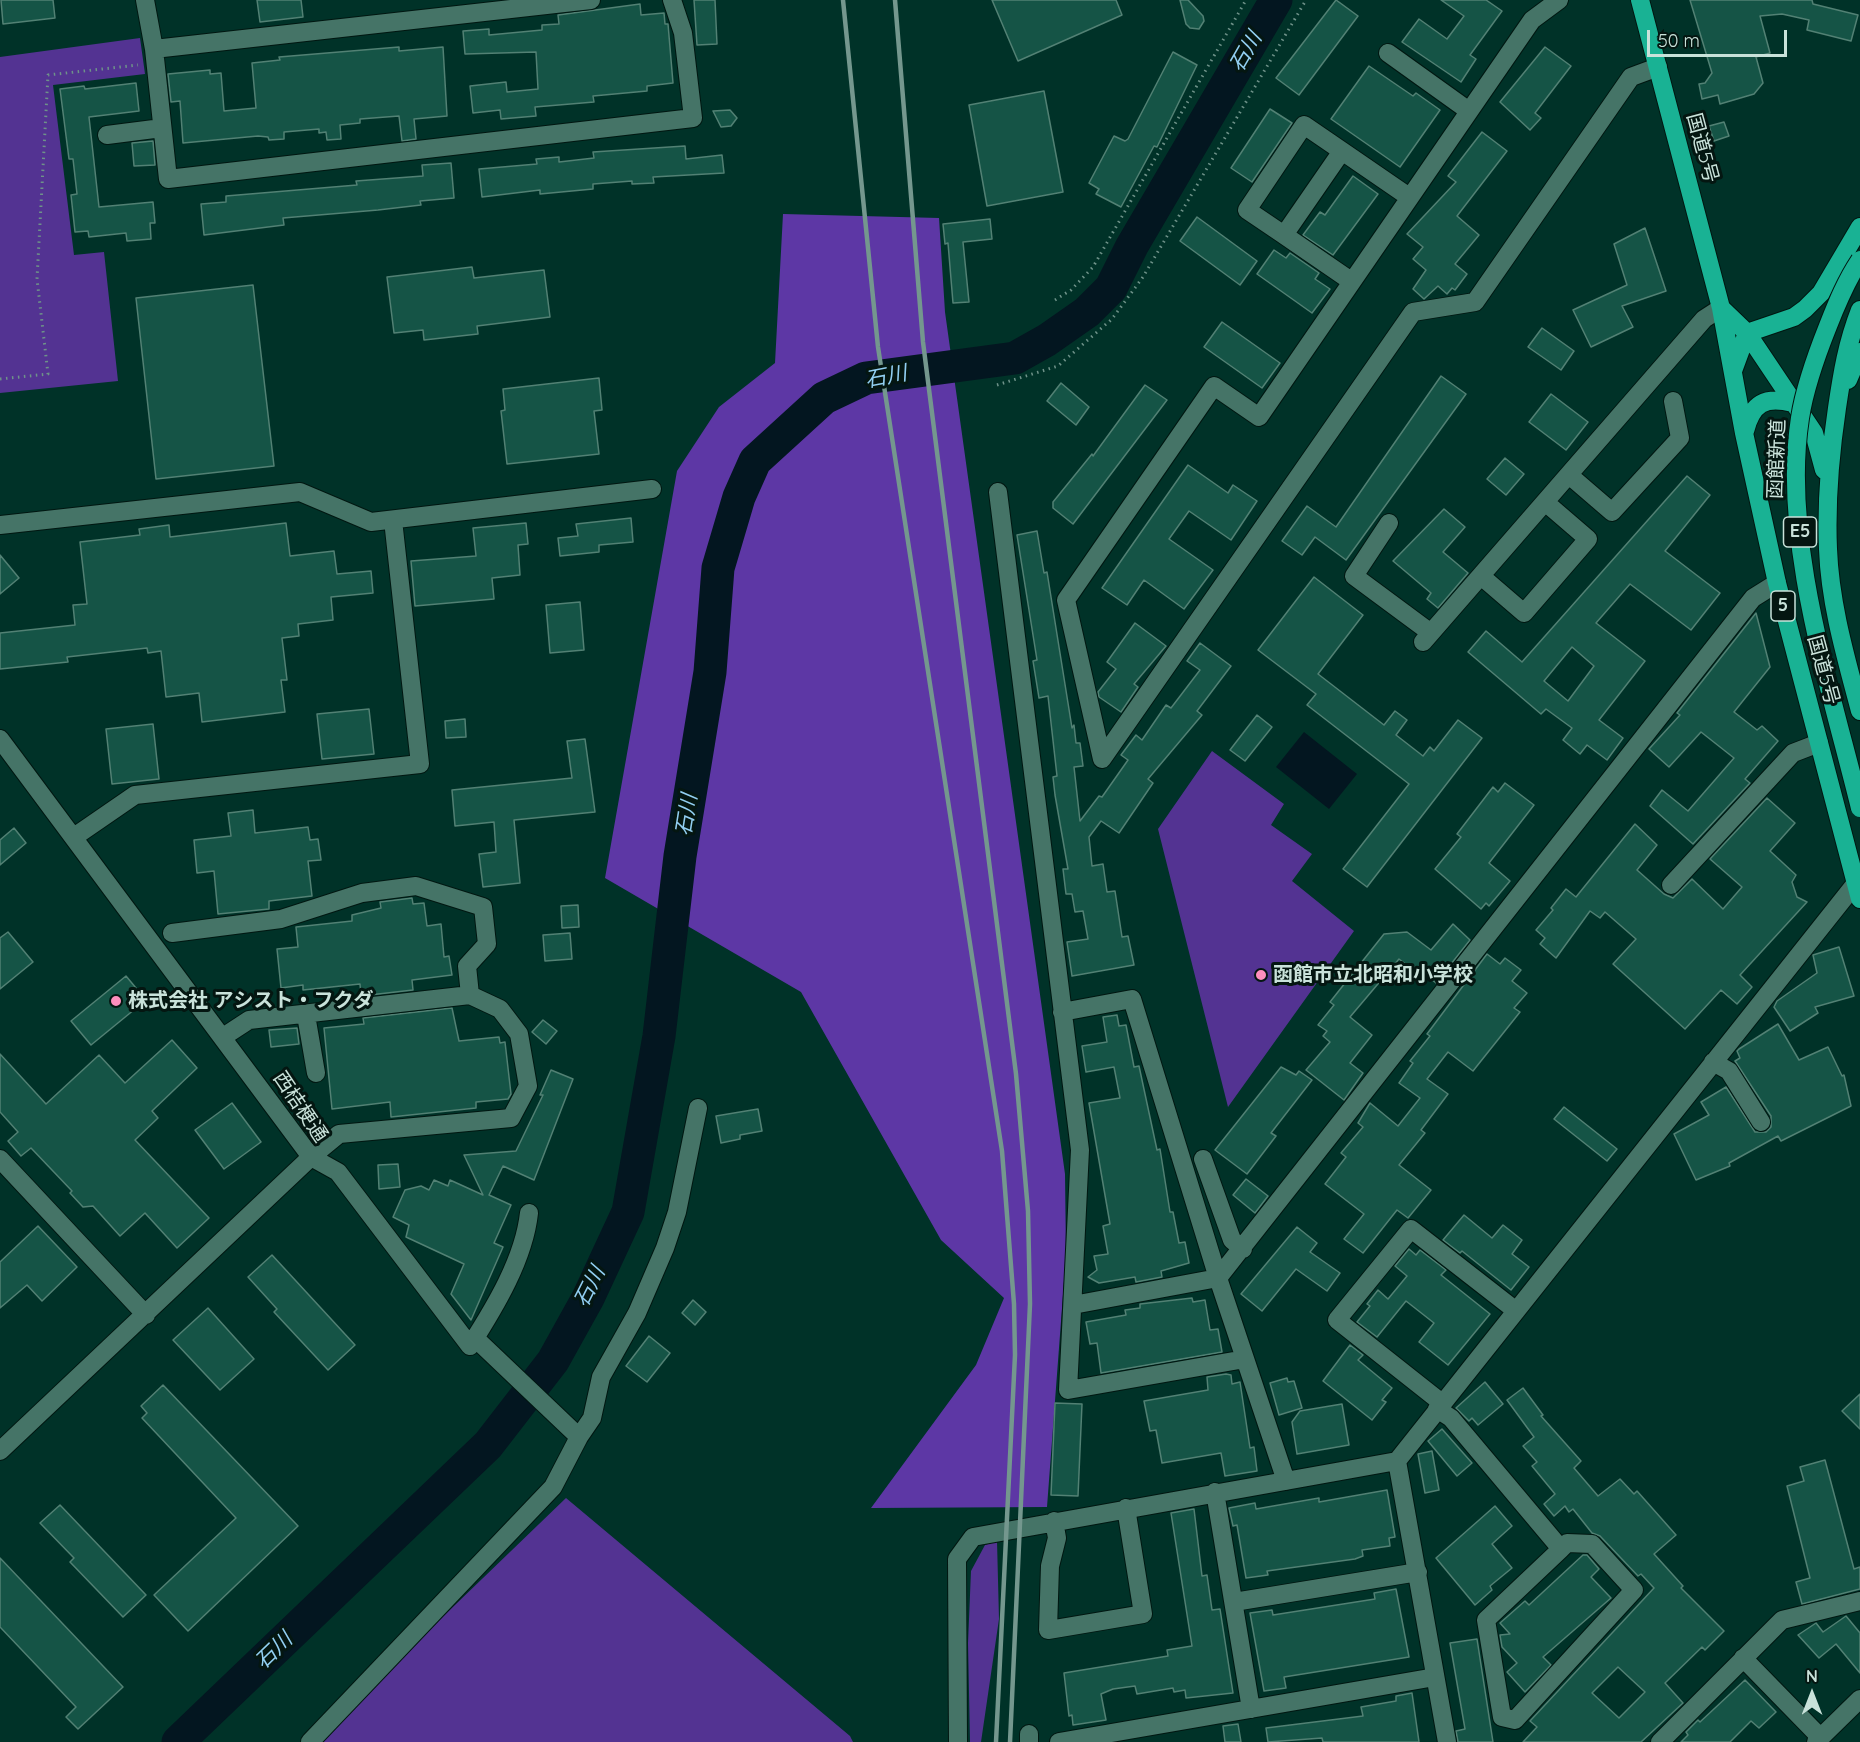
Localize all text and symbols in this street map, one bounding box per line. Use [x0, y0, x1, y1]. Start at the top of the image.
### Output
scale bar [1650, 18, 1790, 56]
water label: 石川 [1225, 28, 1267, 76]
text: 50 m [1658, 29, 1700, 52]
street label: 国道5号 [1681, 111, 1723, 185]
water label: 石川 [863, 361, 909, 393]
street label: 函館新道 [1764, 419, 1790, 499]
road number: E5 [1784, 517, 1816, 547]
road number: 5 [1771, 591, 1795, 621]
street label: 国道5号 [1802, 633, 1844, 707]
water label: 石川 [671, 792, 703, 838]
place label: 函館市立北昭和小学校 [1273, 963, 1473, 987]
marker: 函館市立北昭和小学校 [1254, 968, 1268, 982]
place label: 株式会社 アシスト・フクダ [128, 989, 374, 1013]
marker: 株式会社 アシスト・フクダ [109, 994, 123, 1008]
street label: 西桔梗通 [268, 1067, 332, 1147]
water label: 石川 [569, 1263, 611, 1311]
water label: 石川 [250, 1627, 298, 1675]
north arrow [1782, 1664, 1842, 1724]
text: N [1806, 1666, 1818, 1686]

